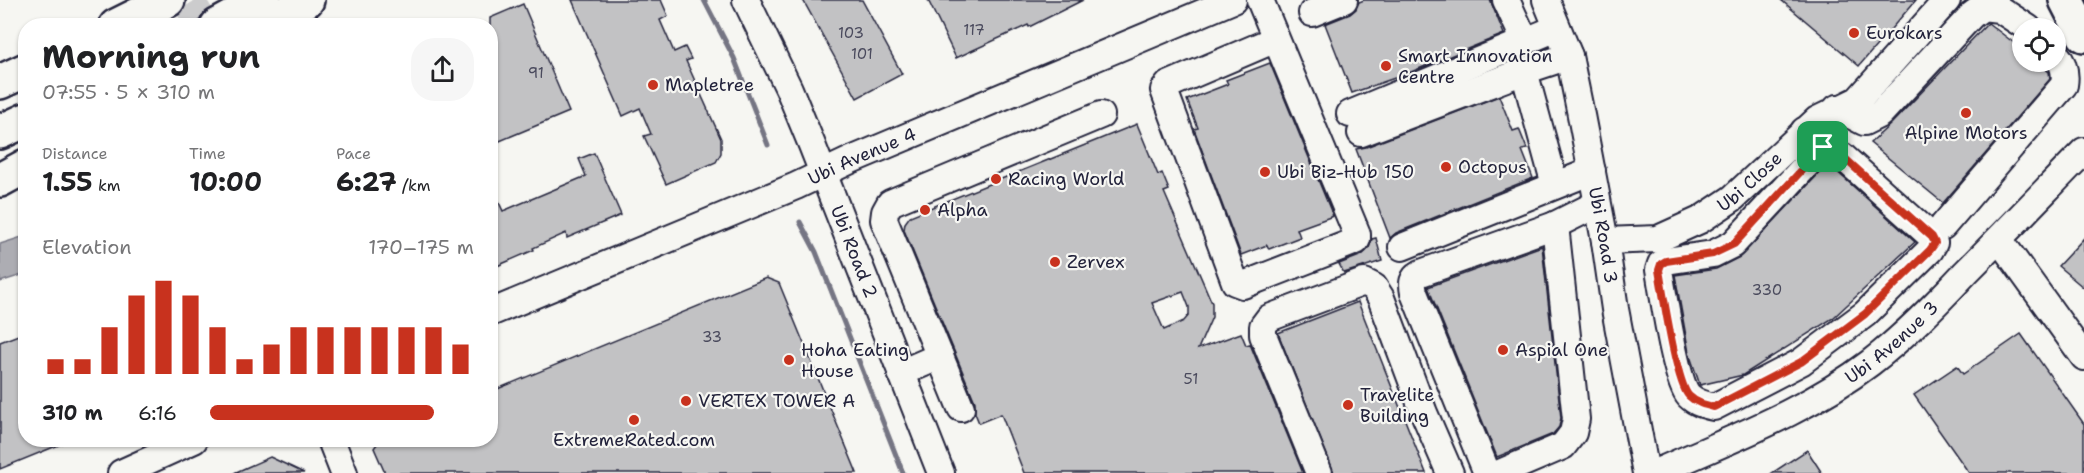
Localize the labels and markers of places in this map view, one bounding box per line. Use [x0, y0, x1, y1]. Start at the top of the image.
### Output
place label: Eurokars [1866, 21, 1943, 45]
marker: Eurokars [1847, 26, 1861, 40]
place label: Smart Innovation Centre [1398, 44, 1553, 89]
marker: Smart Innovation Centre [1379, 59, 1393, 73]
place label: Mapletree [665, 73, 754, 97]
marker: Mapletree [646, 78, 660, 92]
marker: Alpine Motors [1959, 106, 1973, 120]
pin [1797, 121, 1848, 172]
place label: Alpine Motors [1904, 121, 2028, 145]
place label: Octopus [1458, 155, 1527, 179]
place label: Ubi Biz-Hub 150 [1277, 160, 1414, 184]
marker: Octopus [1439, 160, 1453, 174]
marker: Ubi Biz-Hub 150 [1258, 165, 1272, 179]
place label: Racing World [1008, 167, 1124, 191]
marker: Racing World [989, 172, 1003, 186]
place label: Alpha [937, 198, 988, 222]
marker: Alpha [918, 203, 932, 217]
place label: Zervex [1067, 250, 1125, 274]
marker: Zervex [1048, 255, 1062, 269]
place label: Hoha Eating House [801, 338, 909, 383]
place label: Aspial One [1515, 338, 1608, 362]
marker: Aspial One [1496, 343, 1510, 357]
marker: Hoha Eating House [782, 353, 796, 367]
place label: Travelite Building [1360, 383, 1435, 428]
place label: VERTEX TOWER A [698, 389, 855, 413]
marker: VERTEX TOWER A [679, 394, 693, 408]
marker: Travelite Building [1341, 398, 1355, 412]
marker: ExtremeRated.com [627, 413, 641, 427]
place label: ExtremeRated.com [553, 428, 715, 452]

